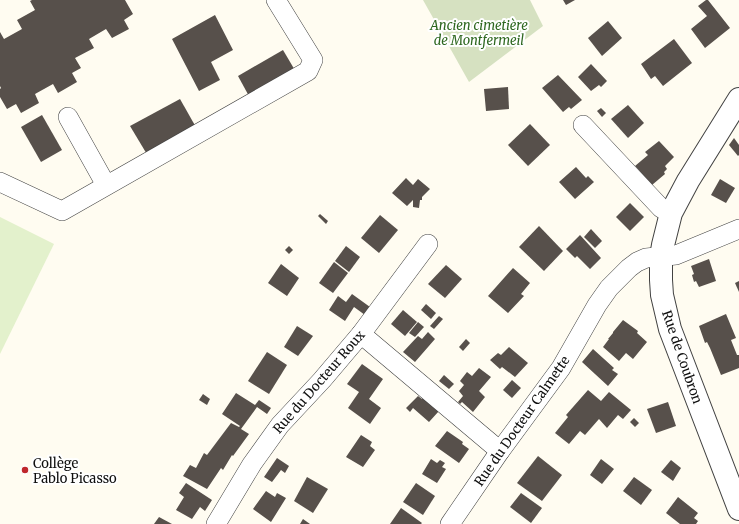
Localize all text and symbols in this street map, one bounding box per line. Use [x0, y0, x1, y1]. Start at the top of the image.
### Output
park label: Ancien cimetière de Montfermeil [429, 17, 528, 49]
street label: Rue de Coubron [658, 308, 706, 406]
street label: Rue du Docteur Roux [269, 327, 369, 437]
street label: Rue du Docteur Calmette [471, 352, 574, 489]
place label: Collège Pablo Picasso [33, 455, 117, 487]
marker: Collège Pablo Picasso [20, 465, 30, 475]

